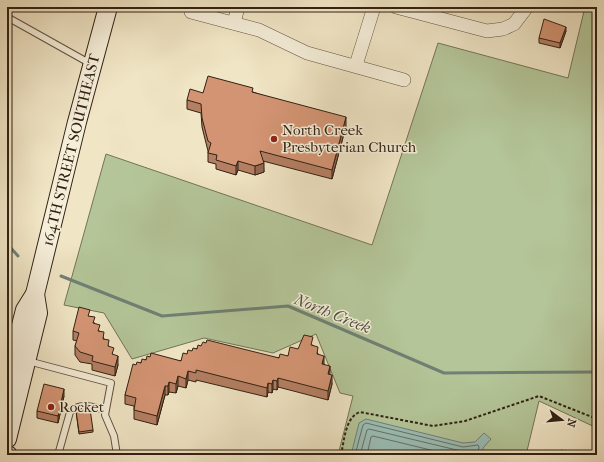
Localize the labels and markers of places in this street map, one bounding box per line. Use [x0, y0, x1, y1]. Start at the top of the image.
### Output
place label: North Creek Presbyterian Church [282, 121, 417, 156]
marker: North Creek Presbyterian Church [269, 134, 279, 144]
place label: Rocket [59, 398, 105, 416]
marker: Rocket [46, 402, 56, 412]

